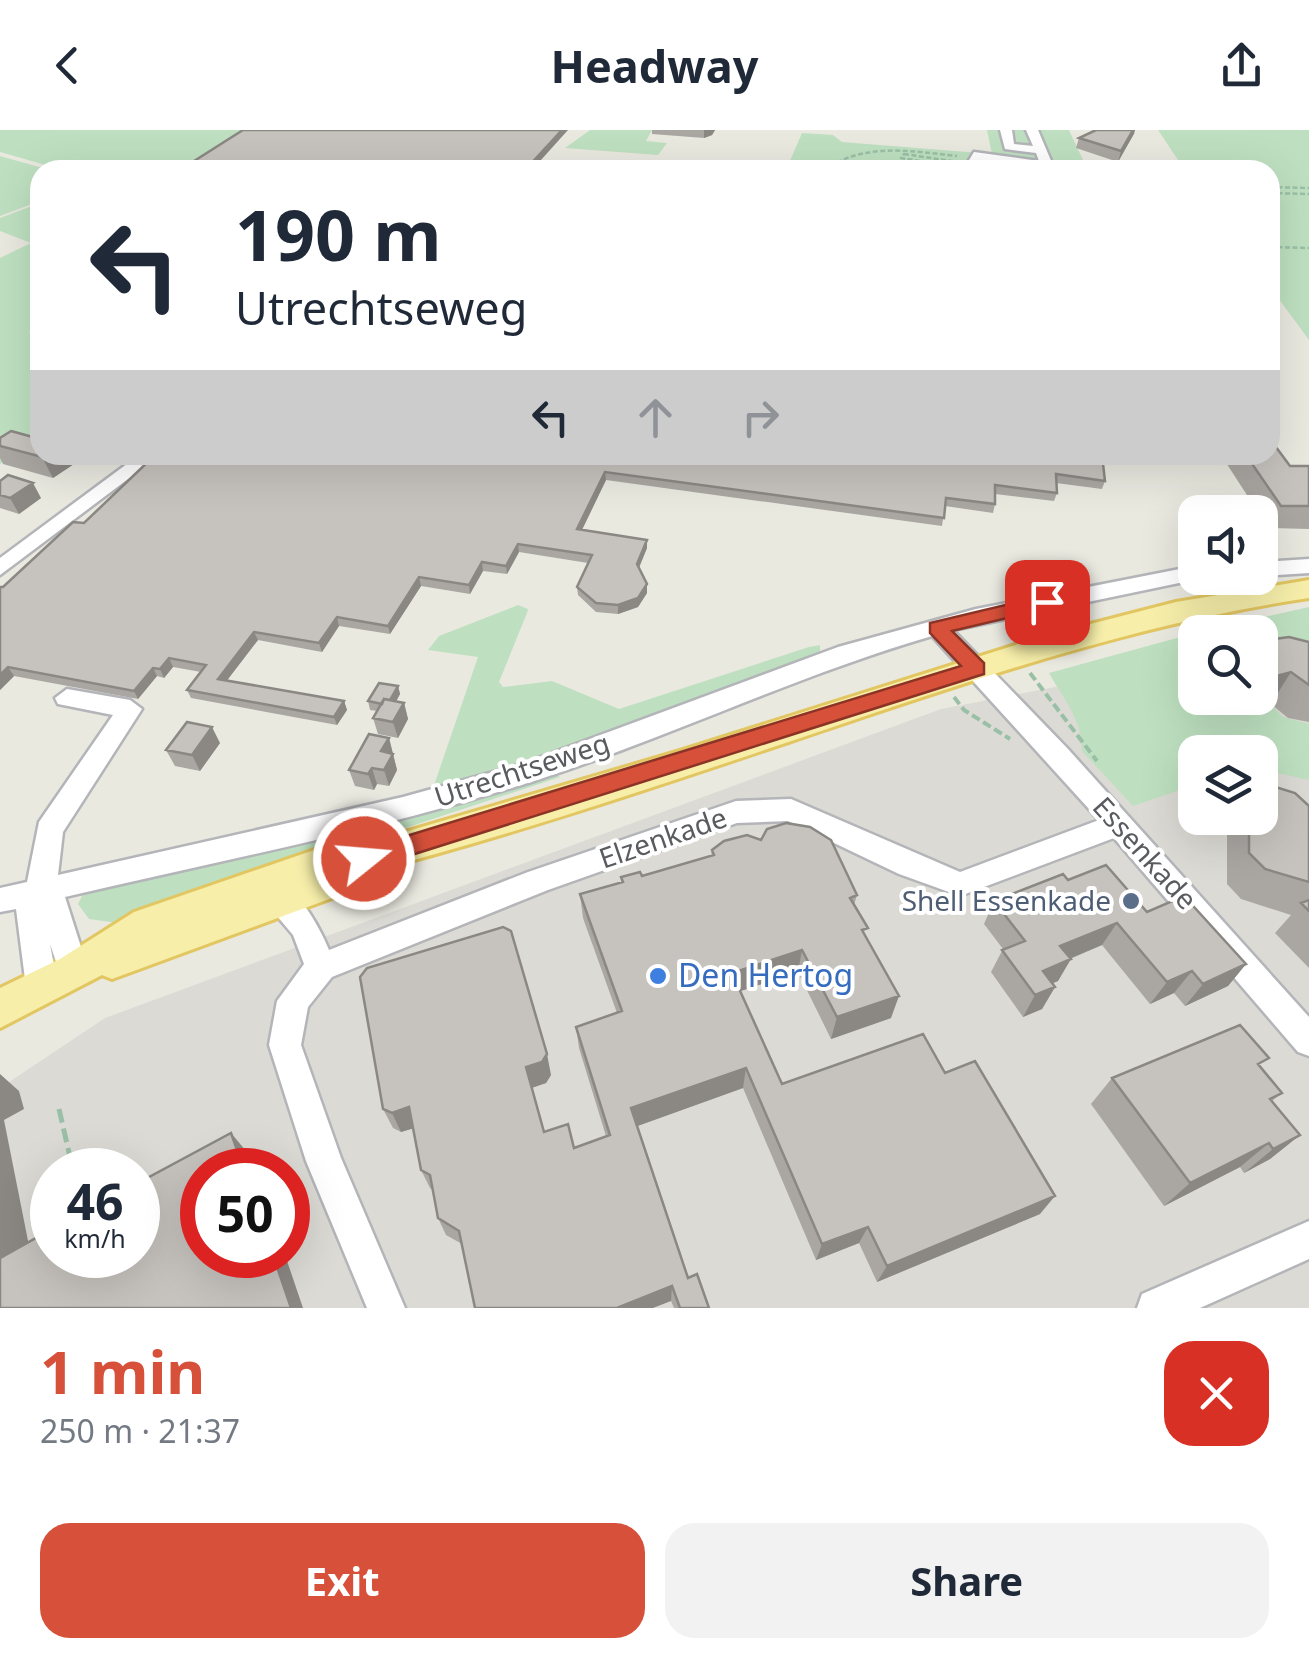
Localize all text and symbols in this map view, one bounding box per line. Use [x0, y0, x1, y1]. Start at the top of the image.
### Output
text: Headway [551, 35, 758, 96]
icon: back [40, 38, 95, 93]
icon: share [1214, 38, 1269, 93]
text: 190 m [235, 186, 442, 282]
icon: left [70, 200, 200, 330]
text: Utrechtseweg [235, 277, 527, 338]
icon: left [523, 390, 578, 445]
icon: ahead [628, 390, 683, 445]
icon: right [733, 390, 788, 445]
map controls [1178, 495, 1278, 835]
button: sound [1178, 495, 1278, 595]
pin [1005, 560, 1090, 645]
icon: arrive [1020, 575, 1075, 630]
button: search [1178, 615, 1278, 715]
street label: Utrechtseweg [429, 723, 614, 815]
button: layers [1178, 735, 1278, 835]
street label: Essenkade [1085, 788, 1206, 917]
street label: Elzenkade [594, 797, 732, 877]
position arrow [312, 807, 416, 911]
place label: Shell Essenkade [902, 881, 1111, 919]
marker: Shell Essenkade [1120, 890, 1142, 912]
place label: Den Hertog [678, 953, 853, 996]
marker: Den Hertog [647, 965, 669, 987]
speed limit sign: 50 [180, 1148, 310, 1278]
text: 46 [66, 1167, 124, 1235]
text: km/h [64, 1221, 126, 1255]
text: 1 min [40, 1330, 205, 1412]
button: close [1164, 1341, 1269, 1446]
text: 250 m · 21:37 [40, 1409, 240, 1452]
button: Exit [40, 1523, 645, 1638]
button: Share [665, 1523, 1269, 1638]

